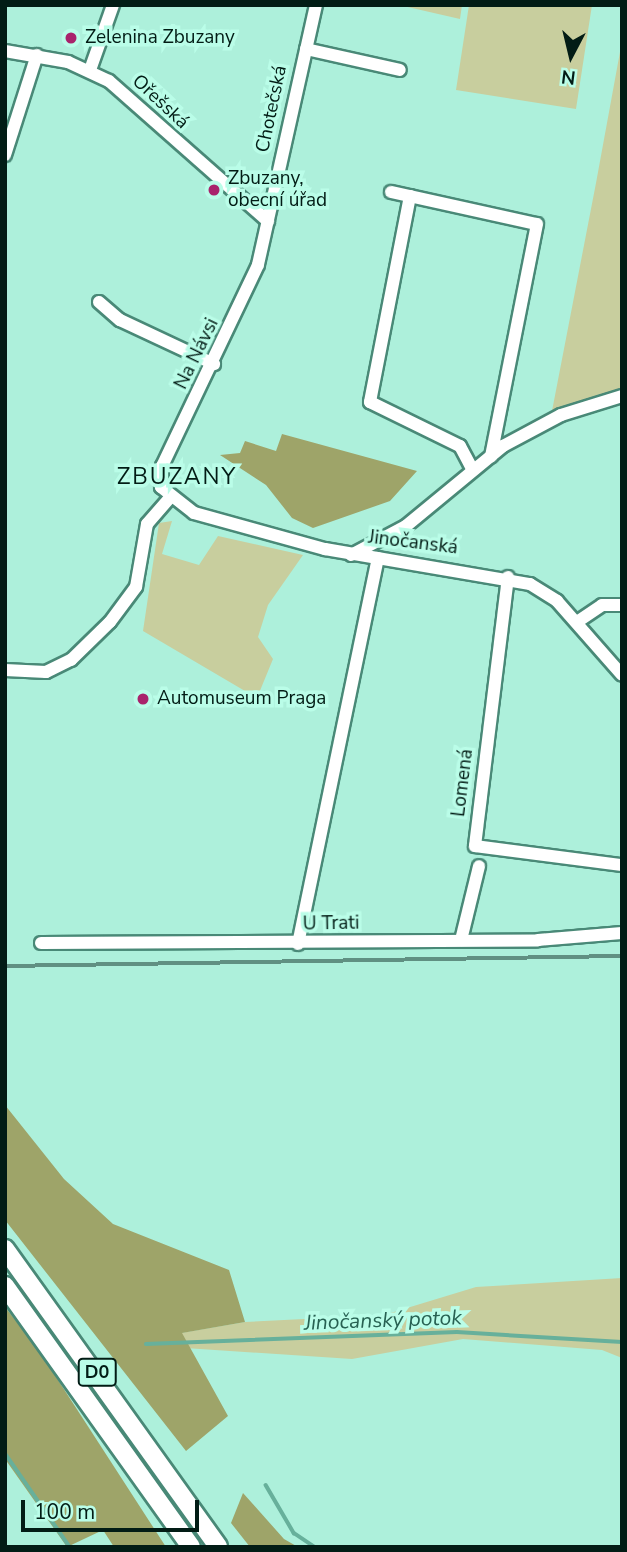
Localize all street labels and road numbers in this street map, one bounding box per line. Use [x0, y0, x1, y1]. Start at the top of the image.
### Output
street label: Chotečská [252, 64, 292, 154]
street label: Ořešská [127, 70, 193, 134]
street label: Na Návsi [170, 315, 224, 393]
street label: Jinočanská [367, 526, 459, 560]
street label: Lomená [448, 748, 478, 818]
street label: U Trati [303, 912, 359, 936]
road number: D0 [76, 1358, 118, 1386]

